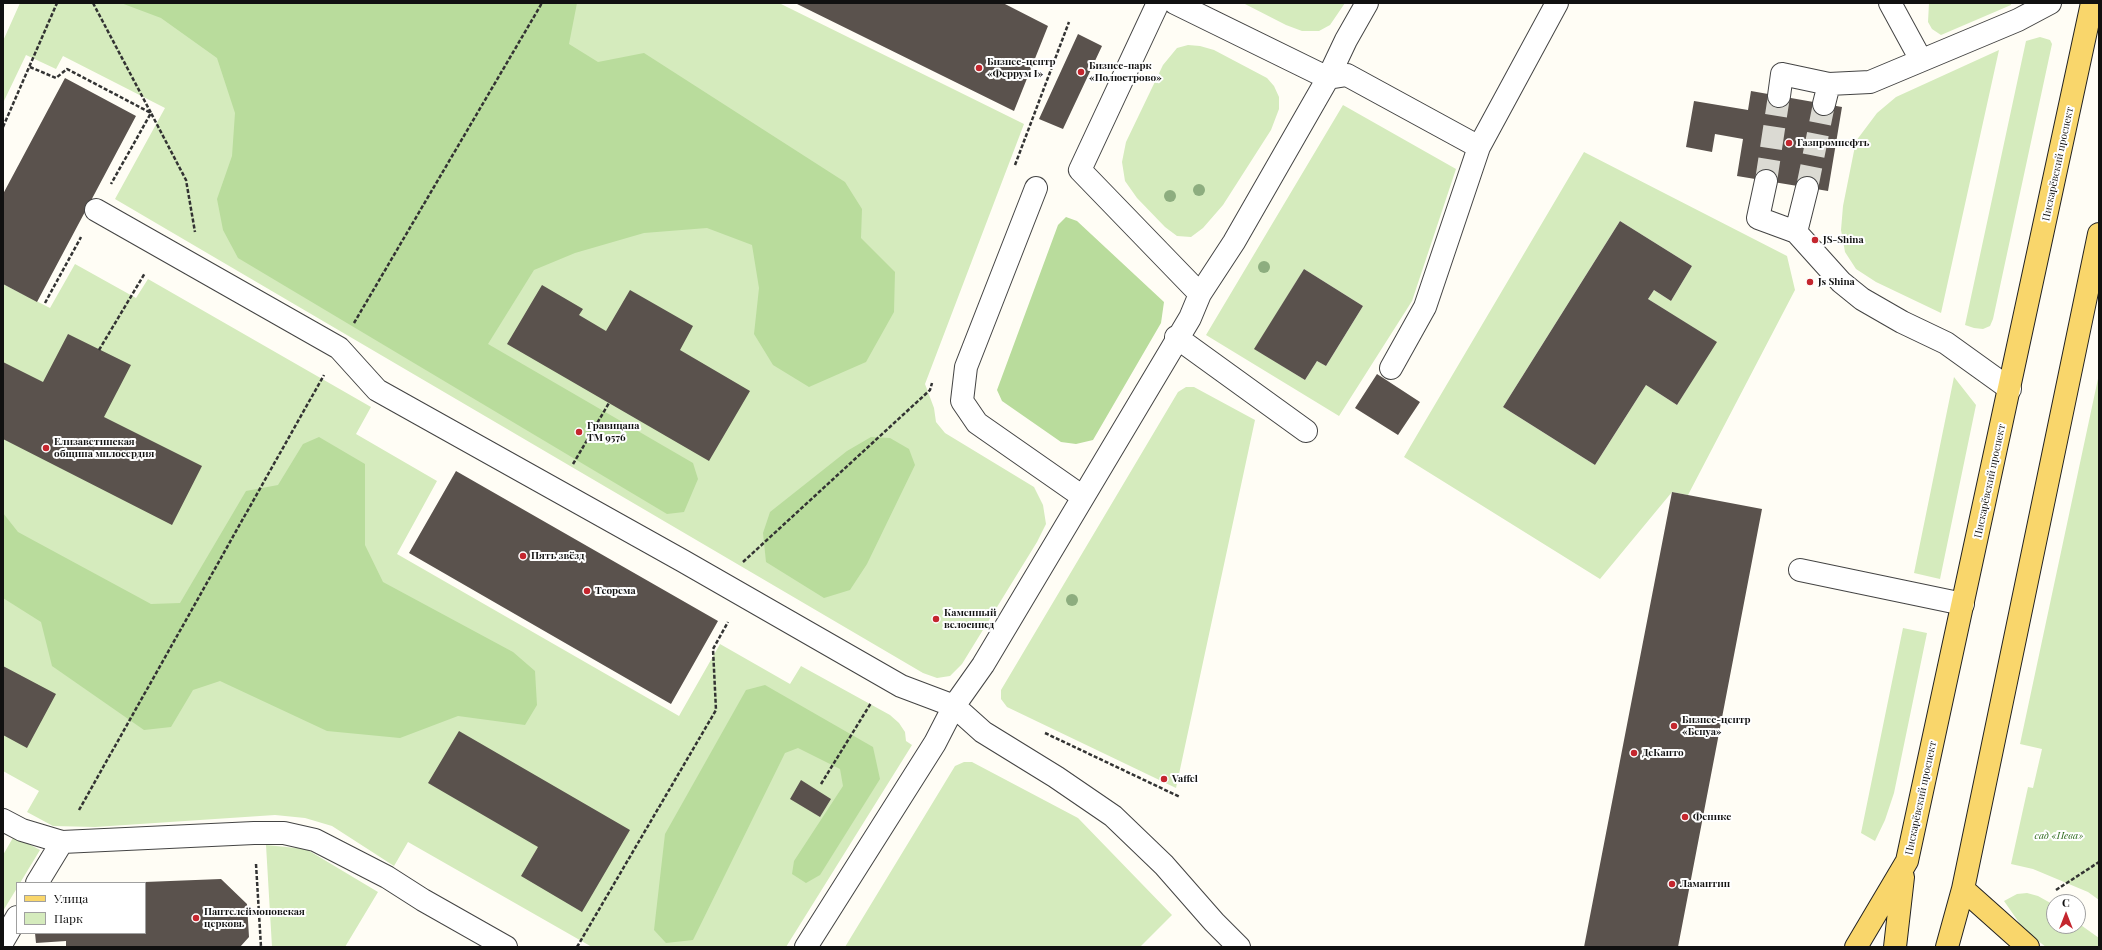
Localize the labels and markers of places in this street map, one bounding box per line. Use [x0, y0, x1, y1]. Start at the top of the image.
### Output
place label: Бизнес-центр «Феррум I» [987, 56, 1056, 80]
place label: Бизнес-парк «Полюстрово» [1089, 60, 1162, 84]
marker: Бизнес-центр «Феррум I» [974, 63, 984, 73]
marker: Бизнес-парк «Полюстрово» [1076, 67, 1086, 77]
place label: Газпромнефть [1797, 137, 1869, 149]
marker: Газпромнефть [1784, 138, 1794, 148]
place label: JS-Shina [1823, 234, 1864, 246]
marker: JS-Shina [1810, 235, 1820, 245]
place label: Js Shina [1818, 276, 1855, 288]
marker: Js Shina [1805, 277, 1815, 287]
place label: Гравицапа ТМ 9576 [587, 420, 639, 444]
marker: Гравицапа ТМ 9576 [574, 427, 584, 437]
place label: Елизаветинская община милосердия [54, 436, 154, 460]
marker: Елизаветинская община милосердия [41, 443, 51, 453]
place label: Пять звёзд [531, 550, 584, 562]
marker: Пять звёзд [518, 551, 528, 561]
place label: Теорема [595, 585, 636, 597]
marker: Теорема [582, 586, 592, 596]
place label: Каменный велосипед [944, 607, 996, 630]
marker: Каменный велосипед [931, 614, 941, 624]
place label: Бизнес-центр «Бенуа» [1682, 714, 1751, 738]
marker: Бизнес-центр «Бенуа» [1669, 721, 1679, 731]
place label: ДеКанто [1642, 747, 1684, 759]
marker: ДеКанто [1629, 748, 1639, 758]
place label: Vaffel [1172, 773, 1198, 785]
marker: Vaffel [1159, 774, 1169, 784]
place label: Феникс [1693, 811, 1731, 823]
marker: Феникс [1680, 812, 1690, 822]
place label: Ламантин [1680, 878, 1730, 890]
marker: Ламантин [1667, 879, 1677, 889]
place label: Пантелеймоновская церковь [204, 906, 305, 930]
marker: Пантелеймоновская церковь [191, 913, 201, 923]

